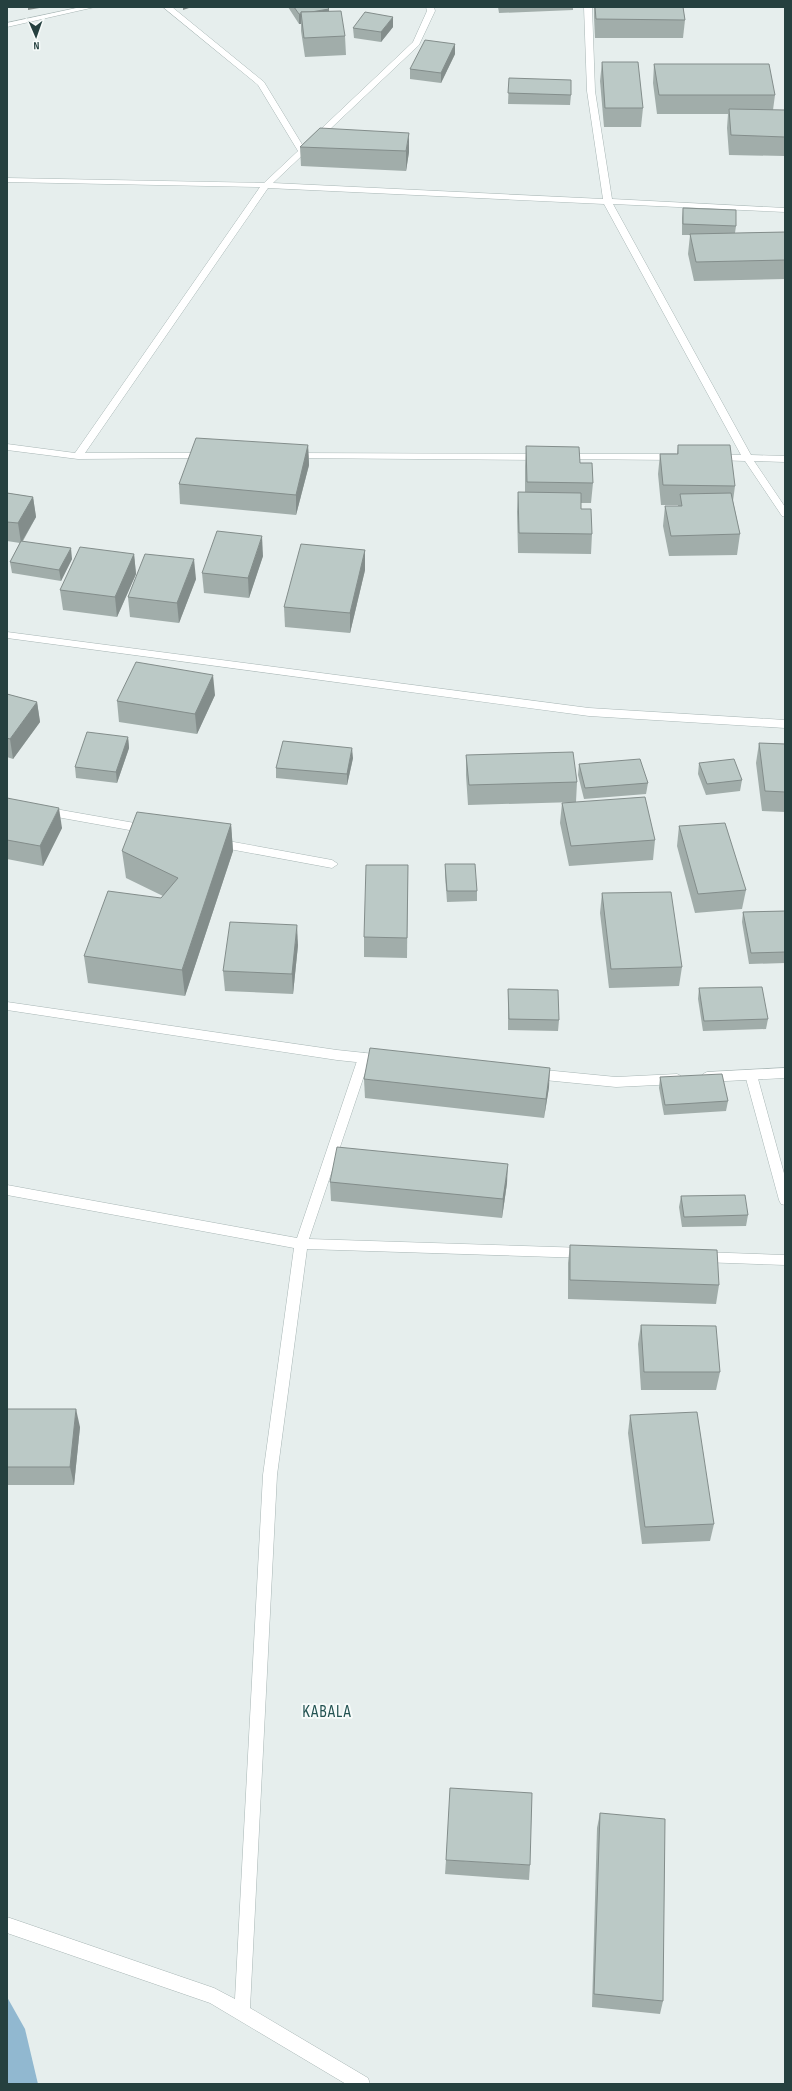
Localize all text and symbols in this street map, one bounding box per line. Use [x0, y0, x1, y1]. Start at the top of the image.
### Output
north arrow [16, 16, 56, 56]
text: N [33, 39, 39, 52]
district label: KABALA [302, 1702, 352, 1722]

